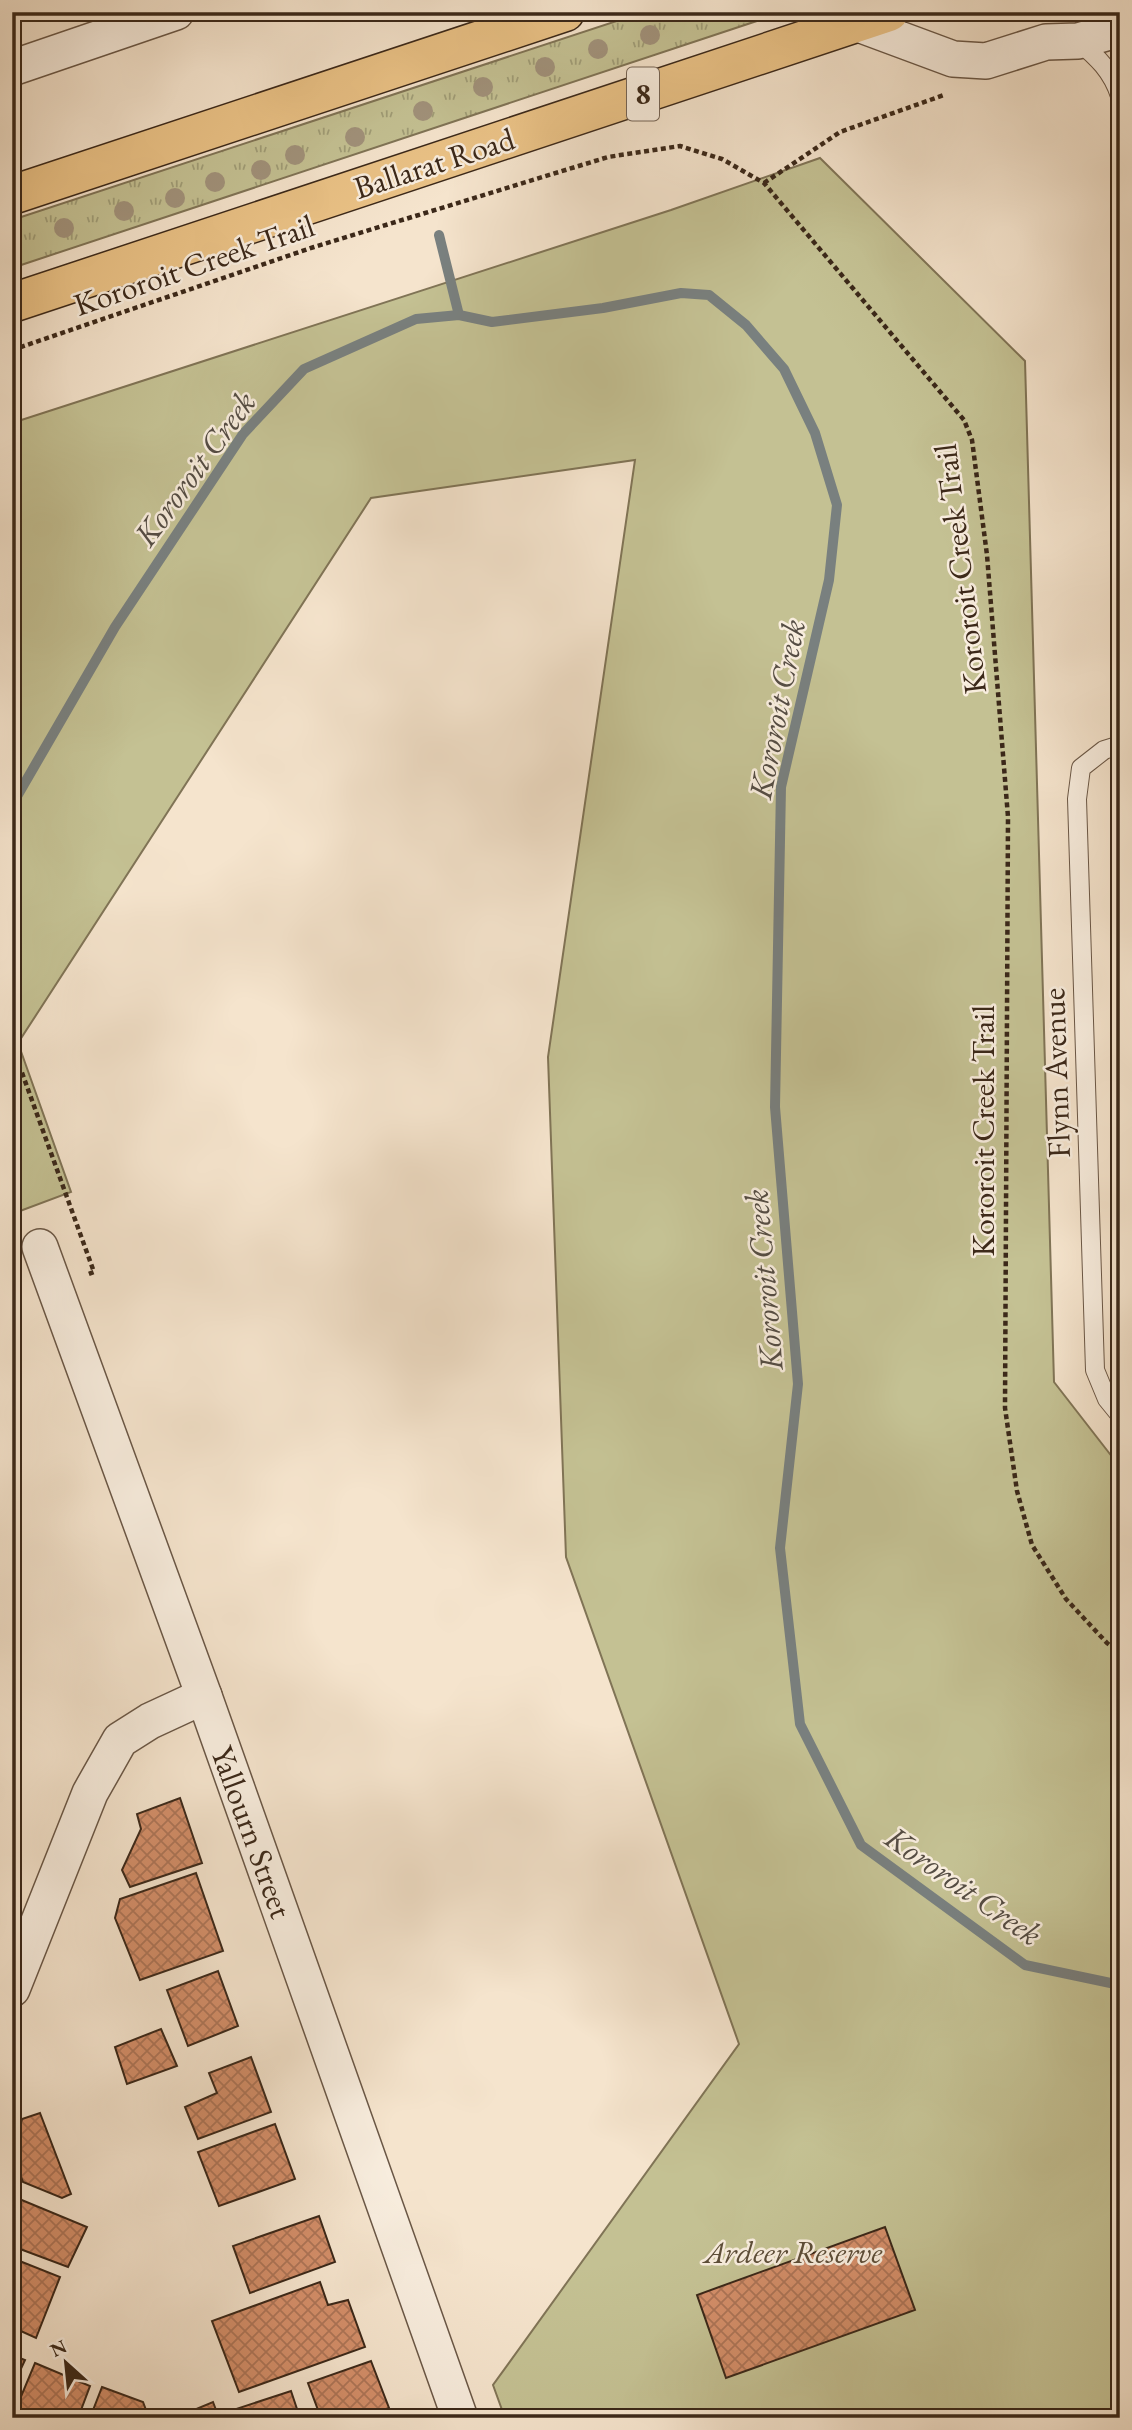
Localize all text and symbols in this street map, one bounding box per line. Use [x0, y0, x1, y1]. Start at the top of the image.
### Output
road number: 8 [627, 68, 659, 120]
street label: Ballarat Road [348, 117, 520, 209]
street label: Kororoit Creek Trail [68, 204, 320, 326]
water label: Kororoit Creek [123, 382, 265, 555]
street label: Kororoit Creek Trail [924, 441, 996, 696]
water label: Kororoit Creek [738, 616, 815, 803]
street label: Flynn Avenue [1032, 987, 1080, 1159]
street label: Kororoit Creek Trail [962, 1005, 1004, 1257]
water label: Kororoit Creek [734, 1188, 793, 1373]
street label: Yallourn Street [201, 1740, 303, 1924]
water label: Kororoit Creek [876, 1815, 1050, 1955]
park label: Ardeer Reserve [702, 2231, 883, 2273]
north arrow [32, 2328, 102, 2398]
text: N [46, 2333, 72, 2363]

